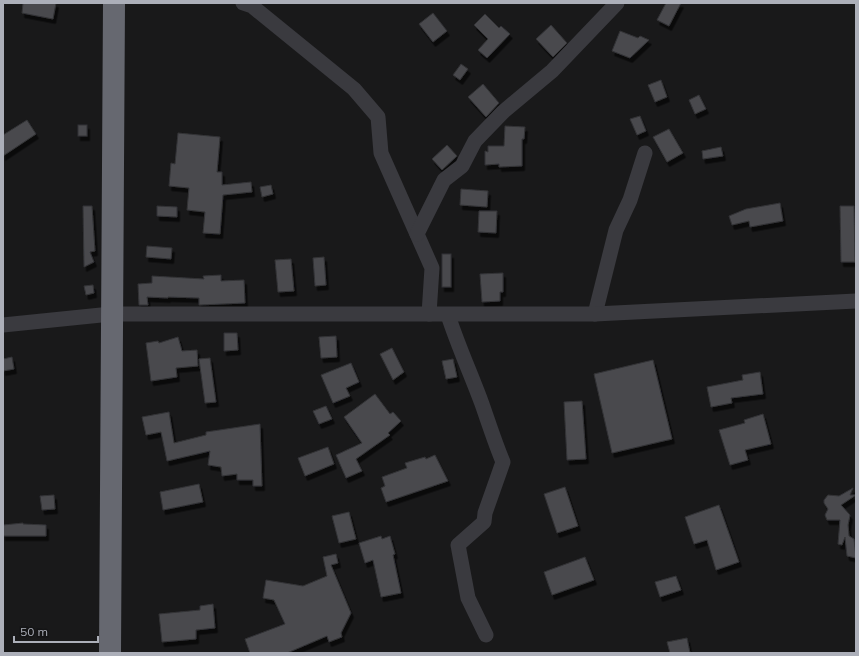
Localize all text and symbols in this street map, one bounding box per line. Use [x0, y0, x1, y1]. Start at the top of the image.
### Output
scale bar [14, 618, 98, 644]
text: 50 m [20, 624, 48, 639]

